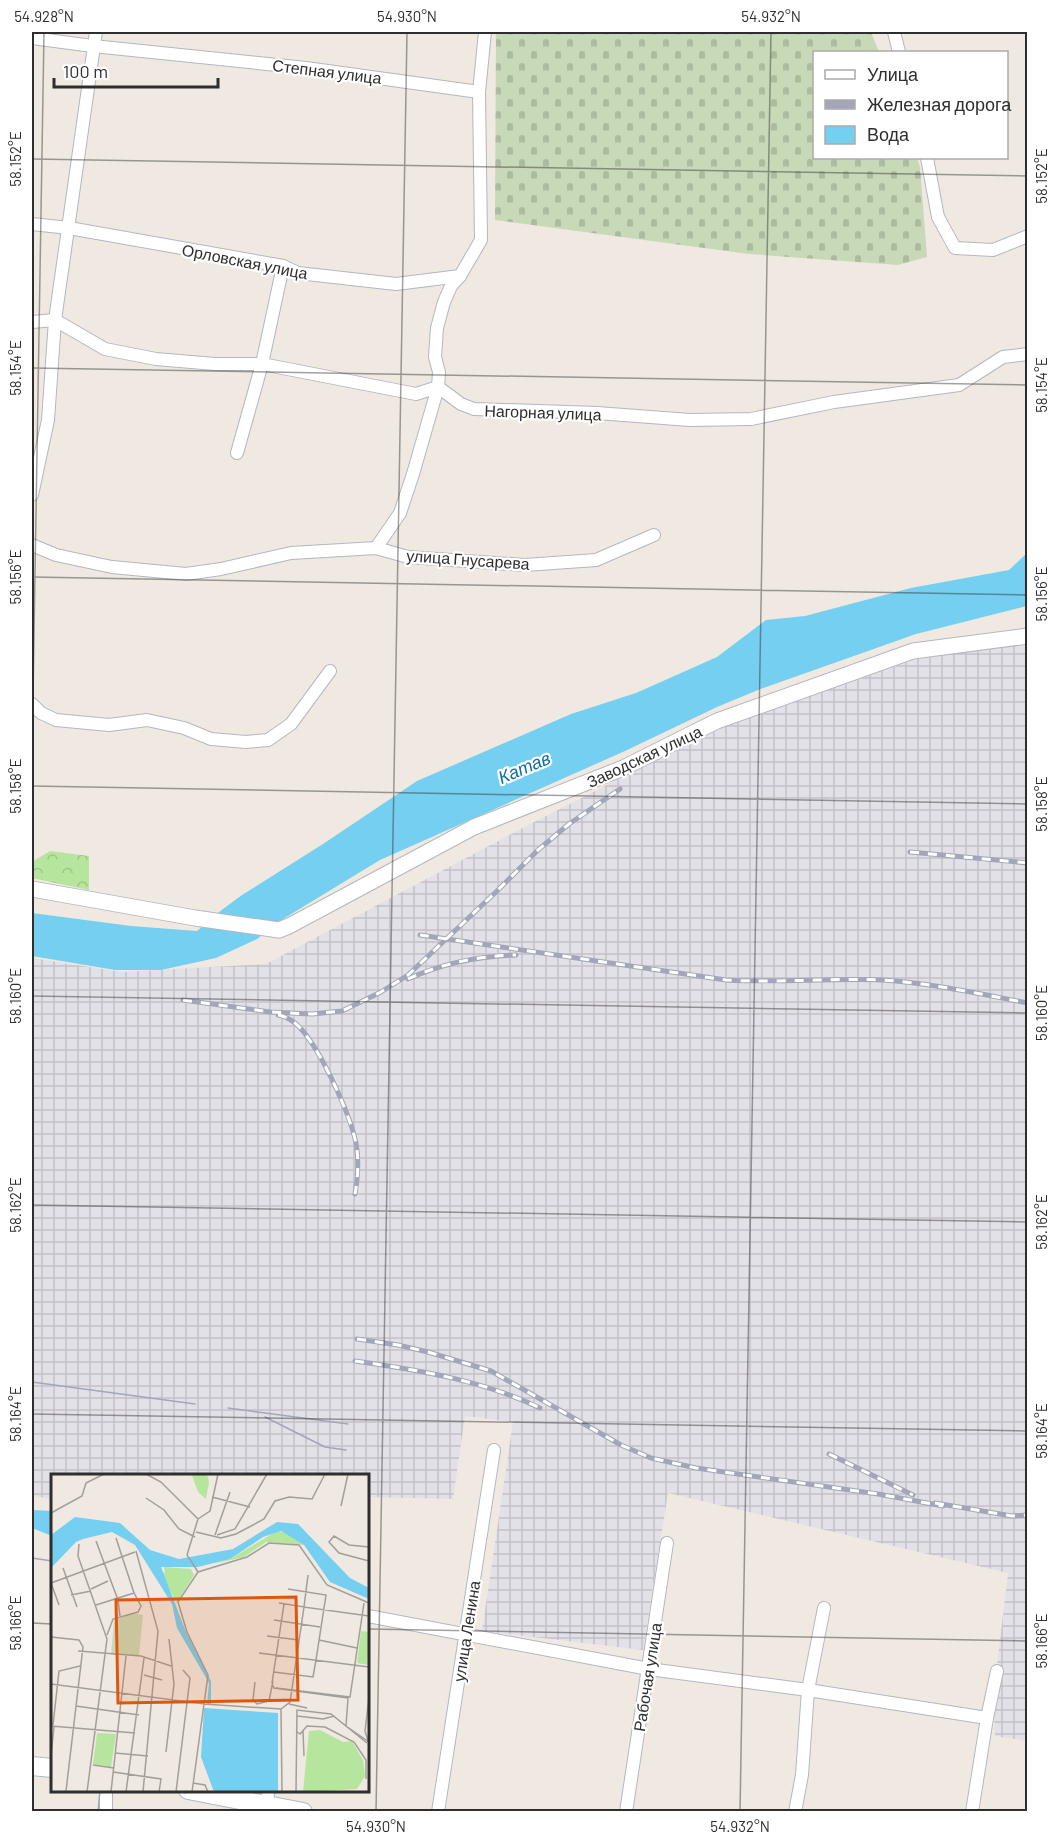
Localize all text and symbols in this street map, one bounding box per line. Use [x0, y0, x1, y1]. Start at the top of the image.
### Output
text: 54.928°N [14, 7, 74, 25]
text: 54.930°N [377, 7, 437, 25]
text: 54.932°N [741, 7, 801, 25]
scale bar [54, 51, 218, 89]
legend [813, 51, 1008, 159]
street label: Степная улица [271, 55, 383, 87]
text: 100 m [63, 60, 108, 82]
text: Улица [867, 63, 919, 85]
text: Железная дорога [867, 93, 1012, 115]
text: Вода [867, 123, 910, 145]
text: 58.152°E [6, 131, 24, 187]
text: 58.152°E [1032, 148, 1050, 204]
street label: Орловская улица [181, 239, 310, 283]
text: 58.154°E [6, 340, 24, 396]
text: 58.154°E [1032, 357, 1050, 413]
street label: Нагорная улица [484, 400, 602, 424]
street label: улица Гнусарева [406, 545, 530, 573]
text: 58.156°E [6, 549, 24, 605]
text: 58.156°E [1032, 566, 1050, 622]
street label: Заводская улица [583, 721, 705, 791]
water label: Катав [494, 746, 554, 788]
text: 58.158°E [6, 758, 24, 814]
text: 58.158°E [1032, 776, 1050, 832]
text: 58.160°E [6, 968, 24, 1024]
text: 58.160°E [1032, 985, 1050, 1041]
text: 58.162°E [6, 1177, 24, 1233]
text: 58.162°E [1032, 1194, 1050, 1250]
text: 58.164°E [6, 1386, 24, 1442]
text: 58.164°E [1032, 1403, 1050, 1459]
inset map [51, 1474, 369, 1792]
street label: улица Ленина [449, 1579, 483, 1683]
text: 58.166°E [6, 1595, 24, 1651]
text: 58.166°E [1032, 1613, 1050, 1669]
street label: Рабочая улица [629, 1621, 665, 1733]
text: 54.930°N [346, 1817, 406, 1835]
text: 54.932°N [710, 1817, 770, 1835]

